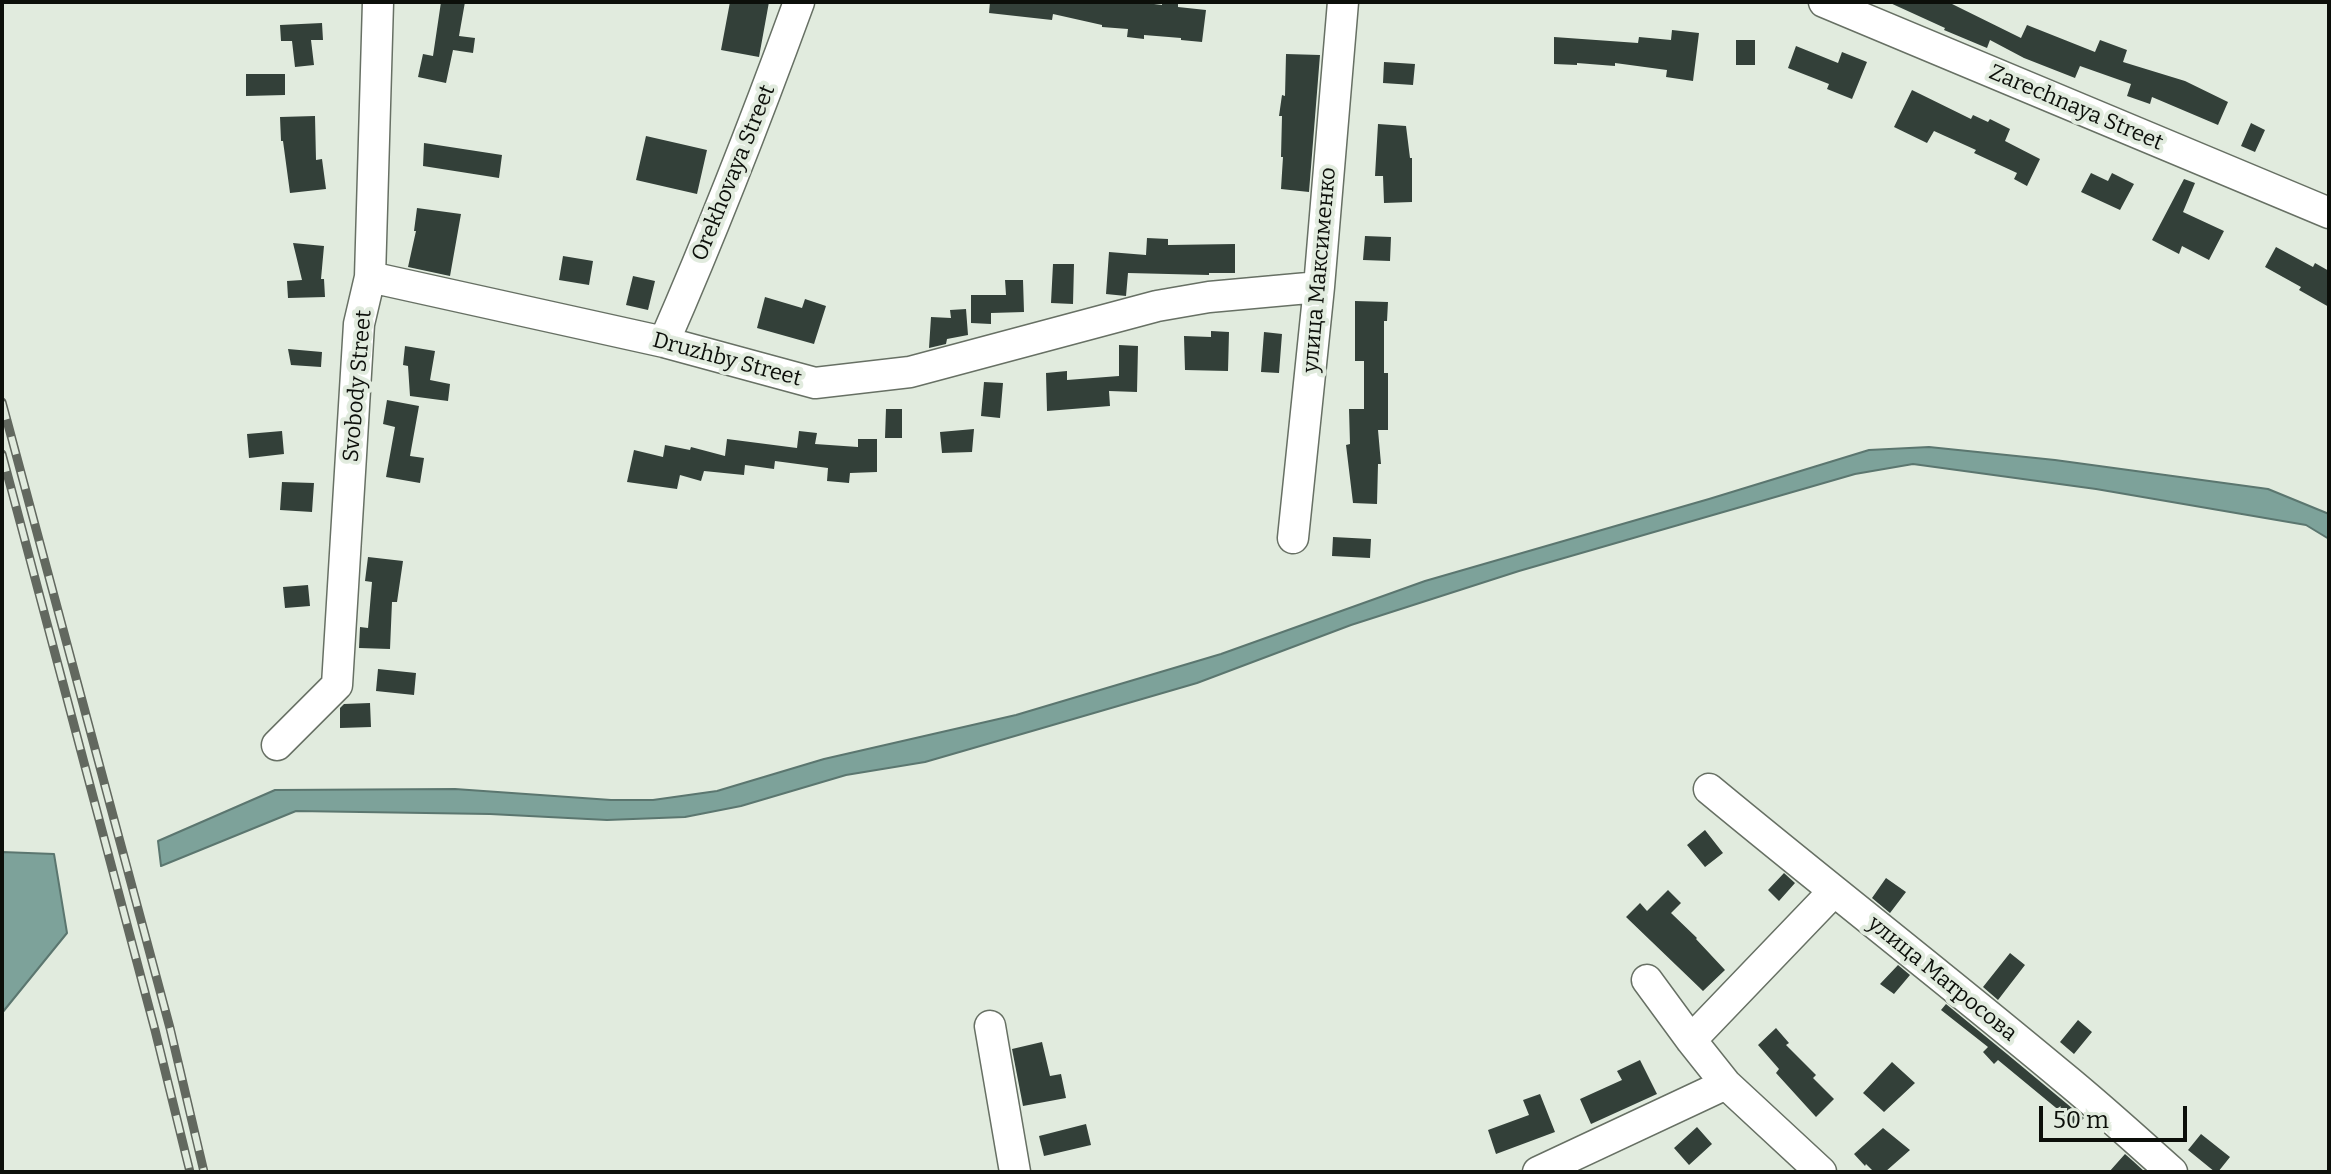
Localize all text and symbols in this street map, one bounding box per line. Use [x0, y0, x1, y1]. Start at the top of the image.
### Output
street label: Zarechnaya Street [1985, 59, 2167, 157]
street label: Orekhovaya Street [687, 81, 781, 265]
street label: улица Максименко [1298, 166, 1342, 374]
street label: Svobody Street [338, 309, 378, 463]
street label: Druzhby Street [650, 327, 804, 393]
street label: улица Матросова [1862, 911, 2022, 1047]
scale bar [2043, 1090, 2191, 1140]
text: 50 m [2053, 1106, 2109, 1134]

